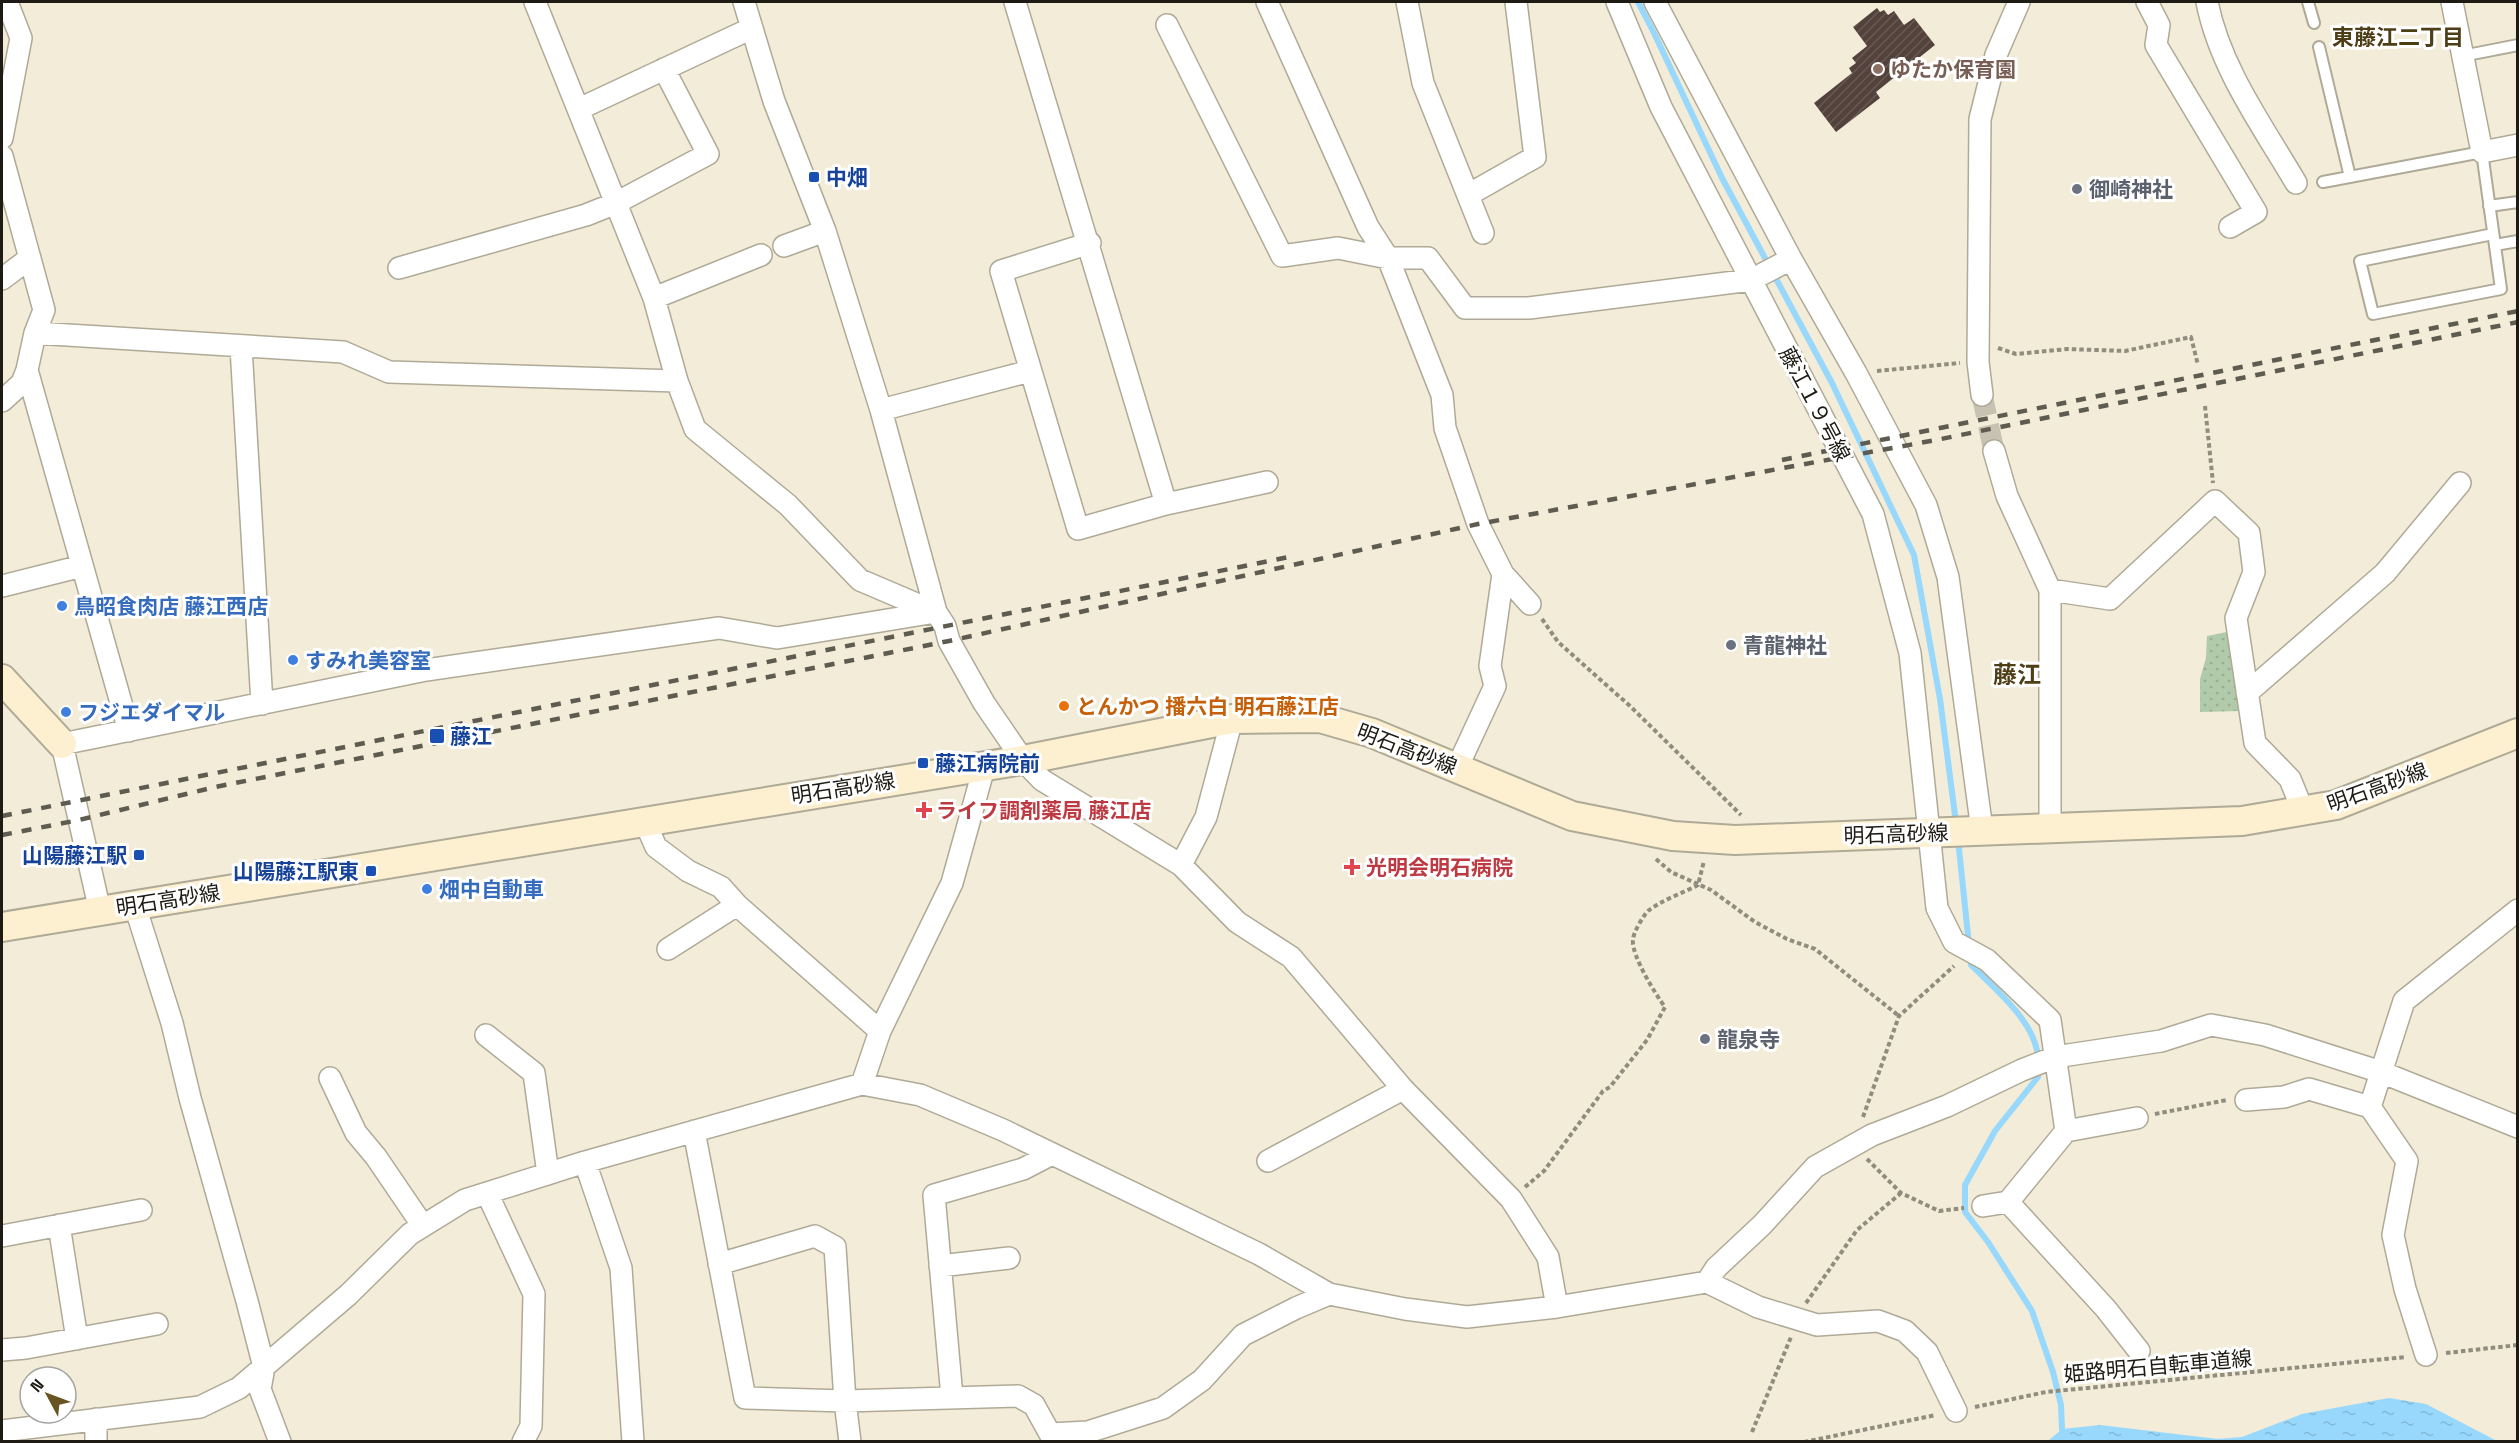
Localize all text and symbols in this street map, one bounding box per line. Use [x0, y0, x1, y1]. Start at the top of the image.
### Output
district label: 東藤江二丁目 [2332, 23, 2464, 51]
place label: ゆたか保育園 [1890, 56, 2016, 83]
marker: ゆたか保育園 [1871, 62, 1885, 76]
place label: 中畑 [826, 164, 868, 191]
marker: 中畑 [807, 170, 821, 184]
place label: 御崎神社 [2089, 176, 2173, 203]
marker: 御崎神社 [2070, 182, 2084, 196]
street label: 藤江１９号線 [1774, 342, 1856, 466]
place label: 鳥昭食肉店 藤江西店 [74, 593, 268, 620]
marker: 鳥昭食肉店 藤江西店 [55, 599, 69, 613]
place label: 青龍神社 [1743, 632, 1827, 659]
marker: 青龍神社 [1724, 638, 1738, 652]
place label: すみれ美容室 [305, 647, 431, 674]
marker: すみれ美容室 [286, 653, 300, 667]
district label: 藤江 [1993, 659, 2041, 690]
place label: とんかつ 播六白 明石藤江店 [1076, 693, 1339, 720]
place label: フジエダイマル [78, 699, 225, 726]
marker: とんかつ 播六白 明石藤江店 [1057, 699, 1071, 713]
marker: フジエダイマル [59, 705, 73, 719]
street label: 明石高砂線 [1353, 718, 1461, 780]
place label: 藤江 [450, 723, 492, 750]
marker: 藤江 [428, 727, 446, 745]
place label: 藤江病院前 [935, 750, 1040, 777]
marker: 藤江病院前 [916, 756, 930, 770]
street label: 明石高砂線 [2323, 756, 2431, 818]
street label: 明石高砂線 [789, 766, 897, 810]
place label: ライフ調剤薬局 藤江店 [936, 797, 1151, 824]
marker: ライフ調剤薬局 藤江店 [917, 803, 931, 817]
street label: 明石高砂線 [1843, 819, 1949, 849]
place label: 山陽藤江駅 [22, 842, 127, 869]
marker: 山陽藤江駅 [132, 848, 146, 862]
place label: 光明会明石病院 [1366, 854, 1513, 881]
place label: 山陽藤江駅東 [233, 858, 359, 885]
marker: 光明会明石病院 [1343, 858, 1361, 876]
marker: 山陽藤江駅東 [364, 864, 378, 878]
place label: 畑中自動車 [439, 876, 544, 903]
street label: 明石高砂線 [114, 878, 222, 922]
marker: 畑中自動車 [420, 882, 434, 896]
place label: 龍泉寺 [1717, 1026, 1780, 1053]
marker: 龍泉寺 [1698, 1032, 1712, 1046]
street label: 姫路明石自転車道線 [2063, 1344, 2253, 1388]
north arrow [18, 1365, 78, 1425]
text: N [26, 1375, 49, 1396]

